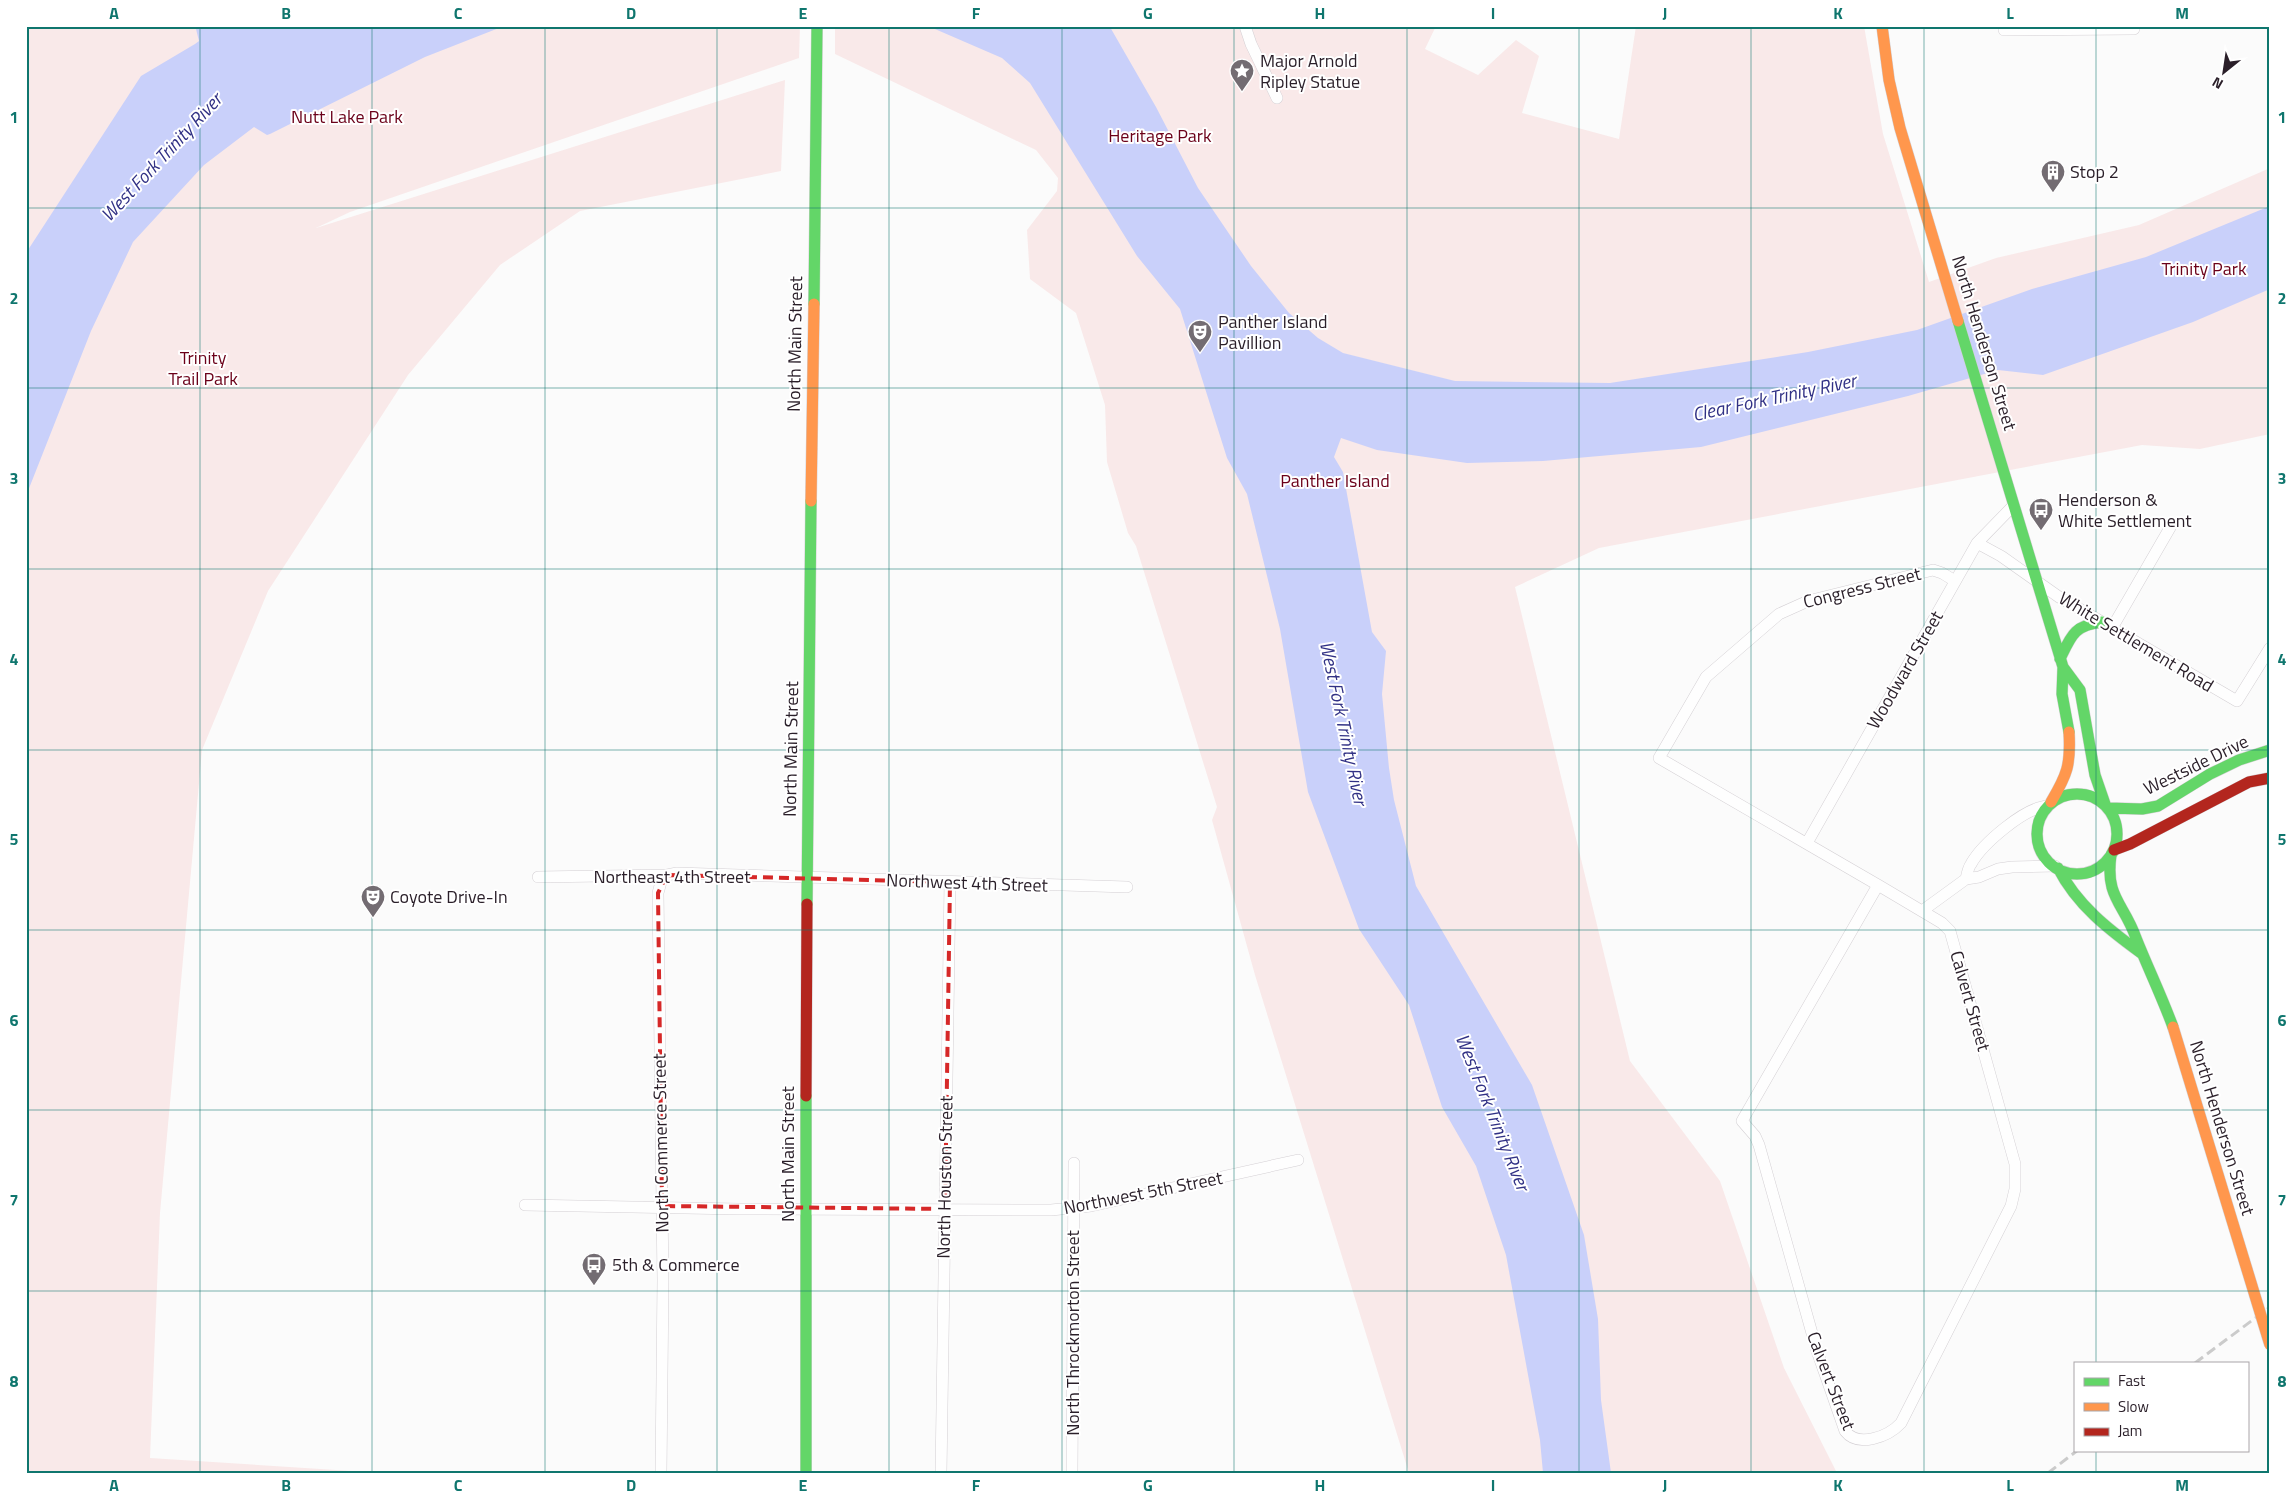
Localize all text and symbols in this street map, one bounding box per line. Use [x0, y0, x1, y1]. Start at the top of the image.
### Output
text: A [109, 1, 119, 25]
text: B [281, 1, 291, 25]
text: C [454, 1, 463, 25]
text: D [626, 1, 636, 25]
text: E [799, 1, 808, 25]
text: F [972, 1, 981, 25]
text: G [1143, 1, 1153, 25]
text: H [1315, 1, 1325, 25]
text: I [1491, 1, 1495, 25]
text: J [1663, 1, 1667, 25]
text: K [1833, 1, 1843, 25]
text: L [2006, 1, 2014, 25]
text: M [2175, 1, 2189, 25]
place label: Major Arnold Ripley Statue [1260, 47, 1360, 95]
north arrow [2198, 48, 2248, 98]
place icon: Major Arnold Ripley Statue [1229, 58, 1255, 92]
text: N [2208, 72, 2227, 95]
water label: West Fork Trinity River [93, 84, 230, 228]
park label: Nutt Lake Park [291, 103, 403, 130]
text: 1 [10, 105, 18, 129]
text: 1 [2278, 105, 2286, 129]
park label: Heritage Park [1108, 122, 1212, 149]
place label: Stop 2 [2070, 158, 2119, 185]
building icon: Stop 2 [2040, 159, 2066, 193]
street label: North Henderson Street [1945, 252, 2024, 434]
park label: Trinity Park [2161, 255, 2247, 282]
street label: North Main Street [780, 275, 809, 412]
text: 2 [10, 286, 18, 310]
text: 2 [2278, 286, 2286, 310]
place label: Panther Island Pavillion [1218, 308, 1328, 356]
theatre icon: Panther Island Pavillion [1187, 319, 1213, 353]
park label: Trinity Trail Park [168, 344, 238, 392]
water label: Clear Fork Trinity River [1689, 365, 1860, 428]
text: 3 [10, 466, 18, 490]
text: 3 [2278, 466, 2286, 490]
park label: Panther Island [1280, 467, 1390, 494]
place label: Henderson & White Settlement [2058, 486, 2192, 534]
bus stop icon: Henderson & White Settlement [2028, 497, 2054, 531]
street label: Congress Street [1800, 560, 1924, 615]
street label: White Settlement Road [2054, 585, 2219, 699]
street label: Woodward Street [1860, 605, 1950, 734]
water label: West Fork Trinity River [1313, 638, 1376, 810]
text: 4 [10, 647, 19, 671]
text: 4 [2278, 647, 2287, 671]
street label: North Main Street [776, 680, 805, 817]
street label: Westside Drive [2139, 728, 2253, 802]
text: 5 [10, 827, 19, 851]
text: 5 [2278, 827, 2287, 851]
street label: Northeast 4th Street [594, 863, 751, 890]
street label: Northwest 4th Street [886, 866, 1049, 899]
place label: Coyote Drive-In [390, 883, 508, 910]
theatre icon: Coyote Drive-In [360, 884, 386, 918]
street label: Calvert Street [1943, 947, 1998, 1055]
text: 6 [10, 1008, 19, 1032]
text: 6 [2278, 1008, 2287, 1032]
water label: West Fork Trinity River [1449, 1029, 1539, 1196]
street label: North Henderson Street [2183, 1037, 2262, 1219]
street label: North Commerce Street [645, 1052, 676, 1233]
street label: North Main Street [774, 1085, 801, 1222]
street label: North Houston Street [930, 1095, 959, 1259]
street label: Northwest 5th Street [1061, 1164, 1225, 1221]
text: 7 [10, 1188, 18, 1212]
text: 7 [2278, 1188, 2286, 1212]
street label: North Throckmorton Street [1059, 1230, 1086, 1436]
place label: 5th & Commerce [612, 1251, 740, 1278]
bus stop icon: 5th & Commerce [581, 1252, 607, 1286]
street label: Calvert Street [1800, 1328, 1863, 1435]
legend [2074, 1362, 2248, 1452]
text: 8 [10, 1369, 19, 1393]
text: Fast [2118, 1369, 2146, 1392]
text: 8 [2278, 1369, 2287, 1393]
text: Slow [2118, 1395, 2149, 1418]
text: Jam [2118, 1419, 2142, 1442]
text: A [109, 1473, 119, 1497]
text: B [281, 1473, 291, 1497]
text: C [454, 1473, 463, 1497]
text: D [626, 1473, 636, 1497]
text: E [799, 1473, 808, 1497]
text: F [972, 1473, 981, 1497]
text: G [1143, 1473, 1153, 1497]
text: H [1315, 1473, 1325, 1497]
text: I [1491, 1473, 1495, 1497]
text: J [1663, 1473, 1667, 1497]
text: K [1833, 1473, 1843, 1497]
text: L [2006, 1473, 2014, 1497]
text: M [2175, 1473, 2189, 1497]

